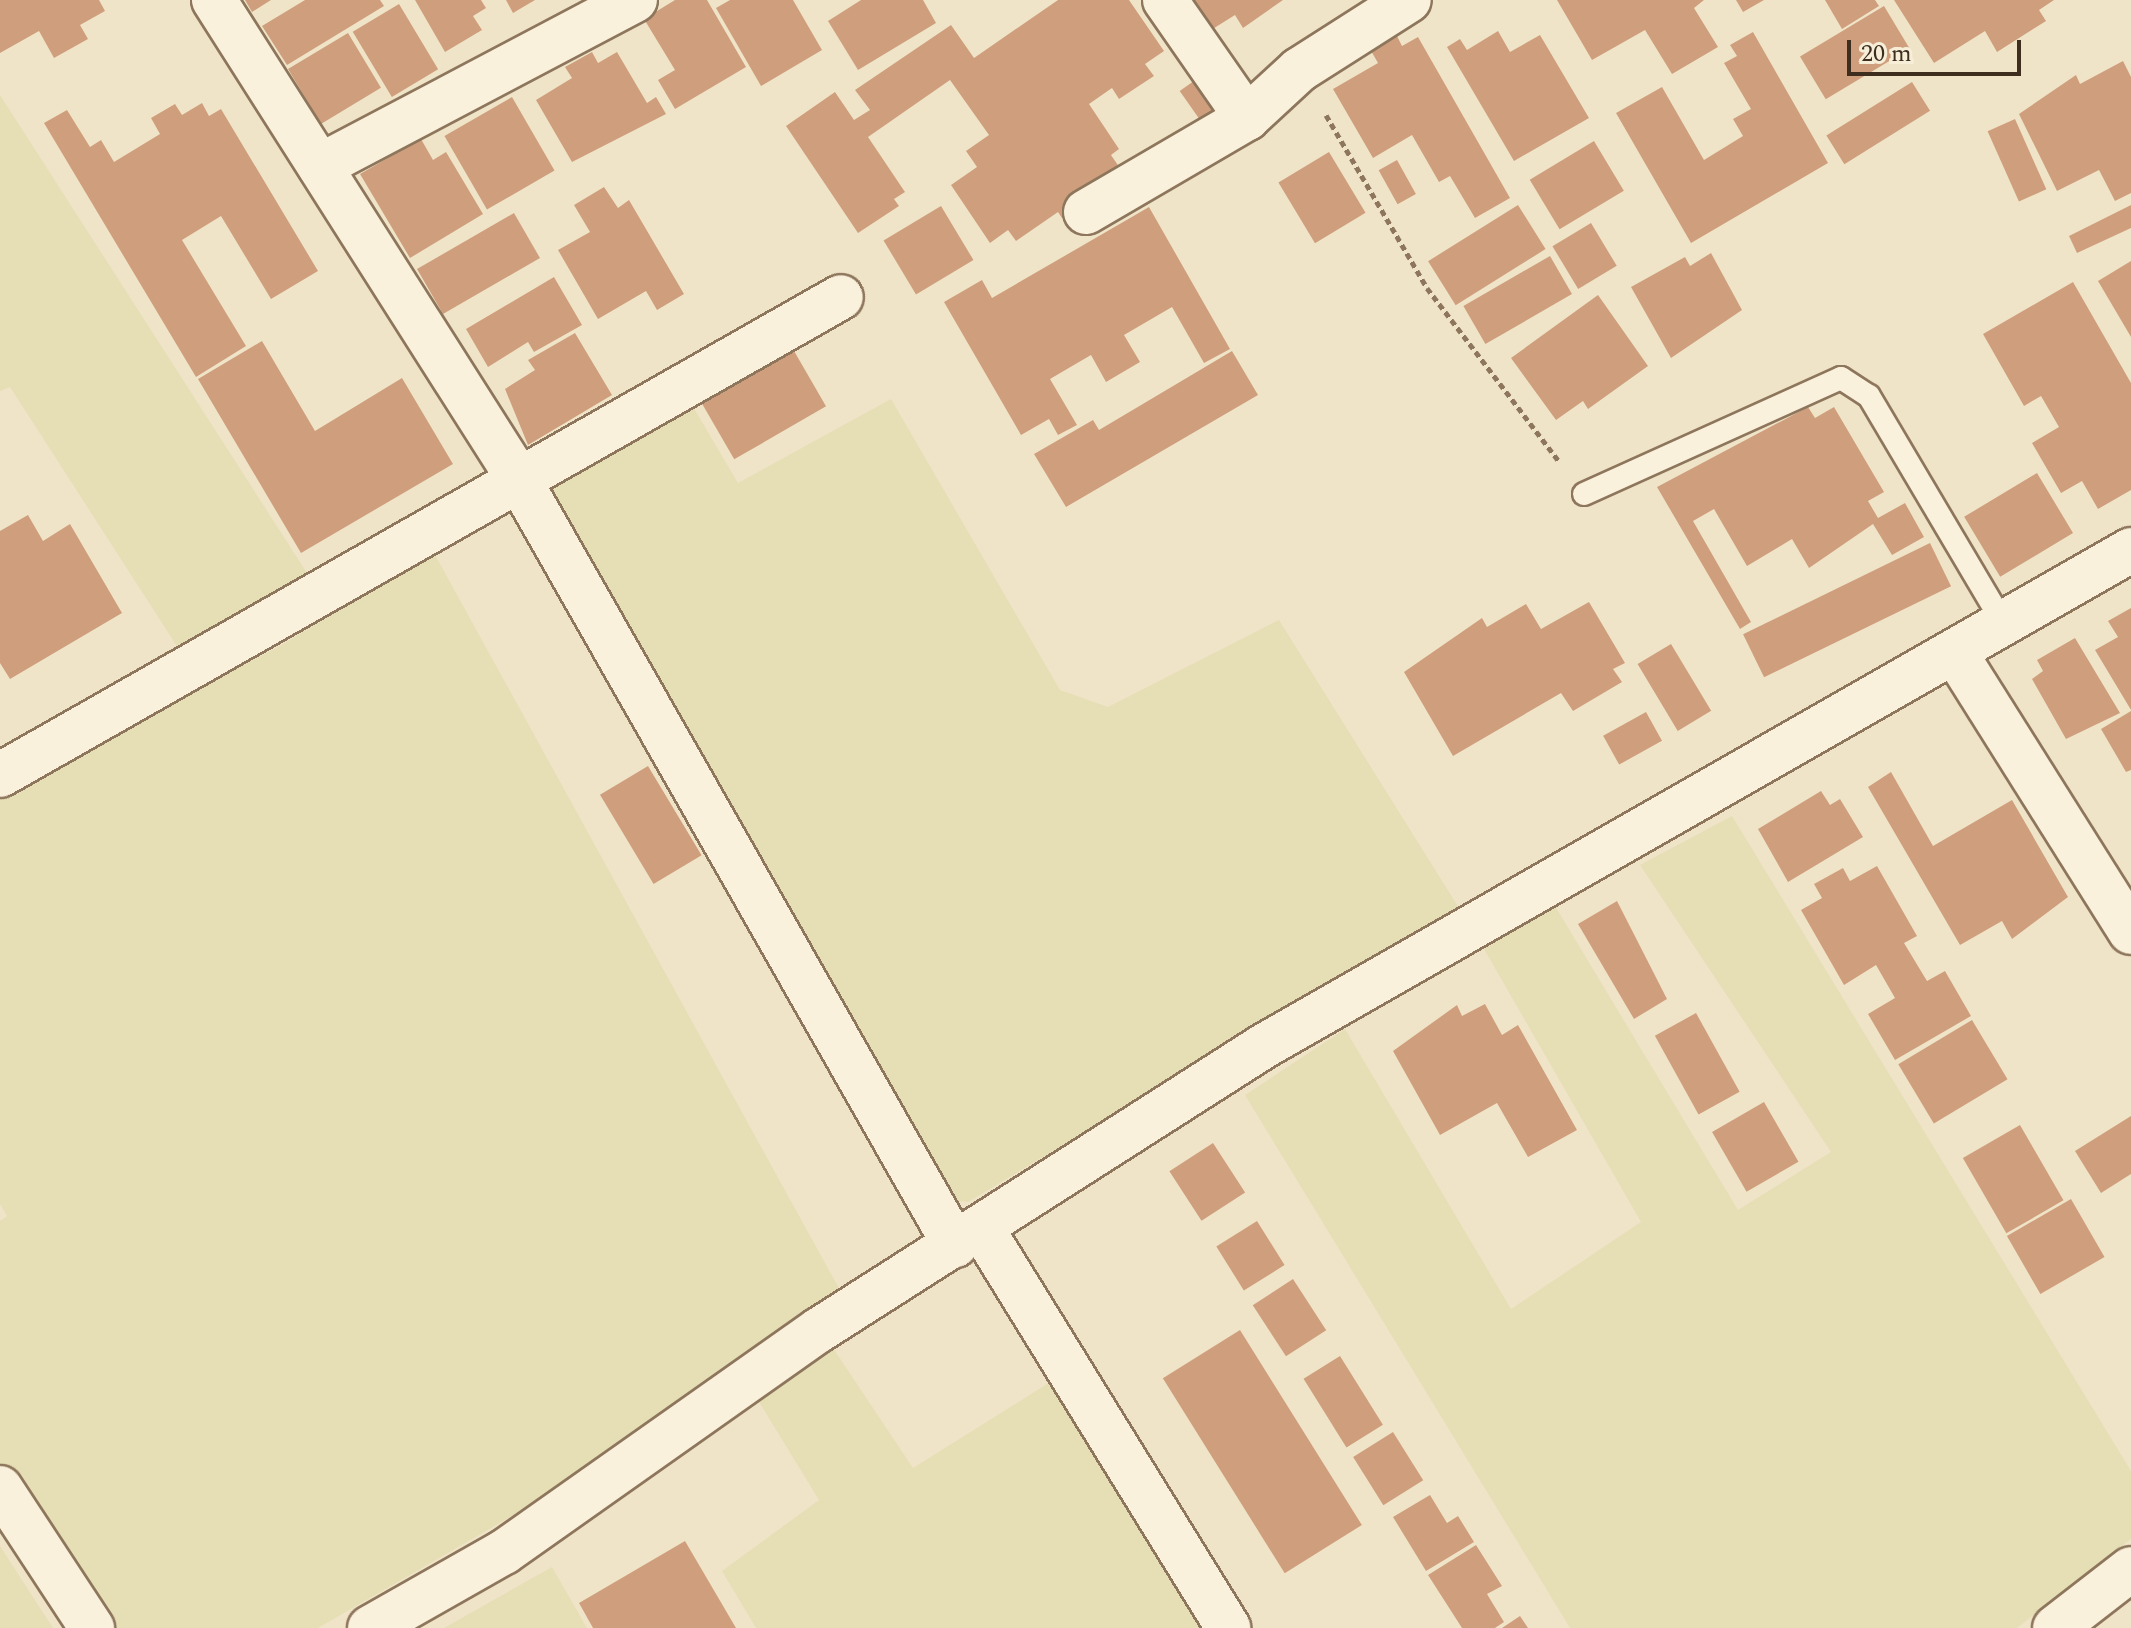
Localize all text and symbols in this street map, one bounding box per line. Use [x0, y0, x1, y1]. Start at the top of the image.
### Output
scale bar [1851, 24, 2025, 74]
text: 20 m [1861, 36, 1912, 72]

